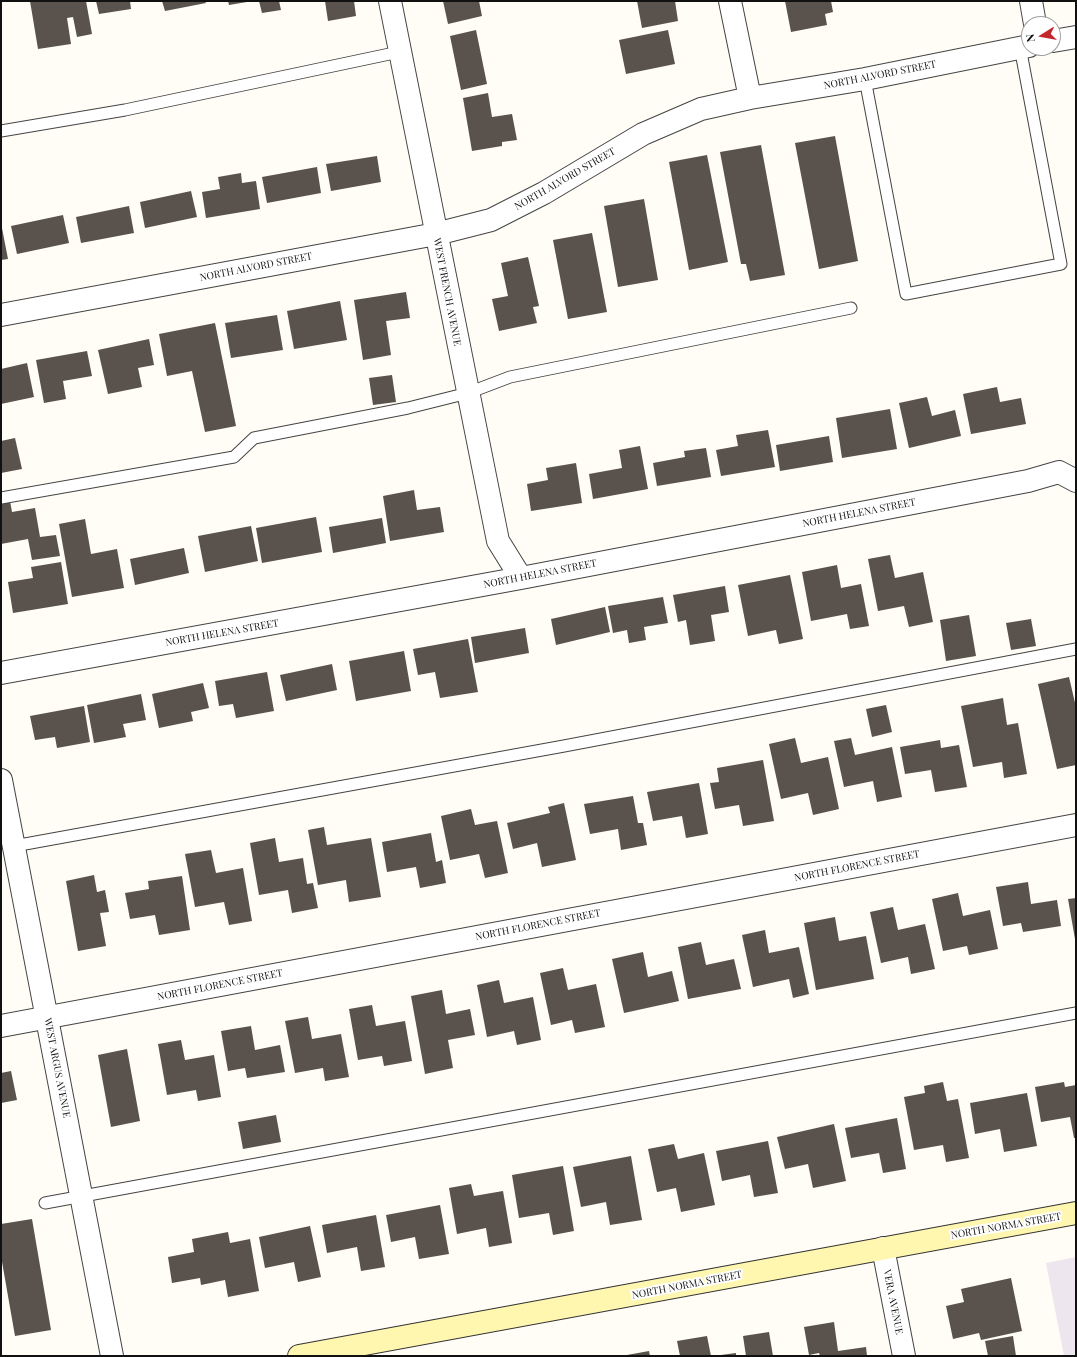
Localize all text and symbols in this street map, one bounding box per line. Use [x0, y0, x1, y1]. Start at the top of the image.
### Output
north arrow [1021, 16, 1061, 56]
text: N [1022, 33, 1038, 44]
street label: NORTH ALVORD STREET [823, 58, 937, 92]
street label: NORTH ALVORD STREET [512, 145, 618, 213]
street label: WEST FRENCH AVENUE [431, 237, 463, 347]
street label: NORTH ALVORD STREET [199, 250, 313, 284]
street label: NORTH HELENA STREET [801, 496, 917, 530]
street label: NORTH HELENA STREET [482, 557, 598, 591]
street label: NORTH HELENA STREET [164, 617, 280, 649]
street label: NORTH FLORENCE STREET [793, 848, 921, 884]
street label: NORTH FLORENCE STREET [474, 907, 602, 943]
street label: NORTH FLORENCE STREET [156, 967, 284, 1003]
street label: WEST ARGUS AVENUE [41, 1017, 73, 1119]
street label: NORTH NORMA STREET [950, 1210, 1062, 1242]
street label: NORTH NORMA STREET [631, 1268, 743, 1302]
street label: VERA AVENUE [881, 1269, 905, 1335]

